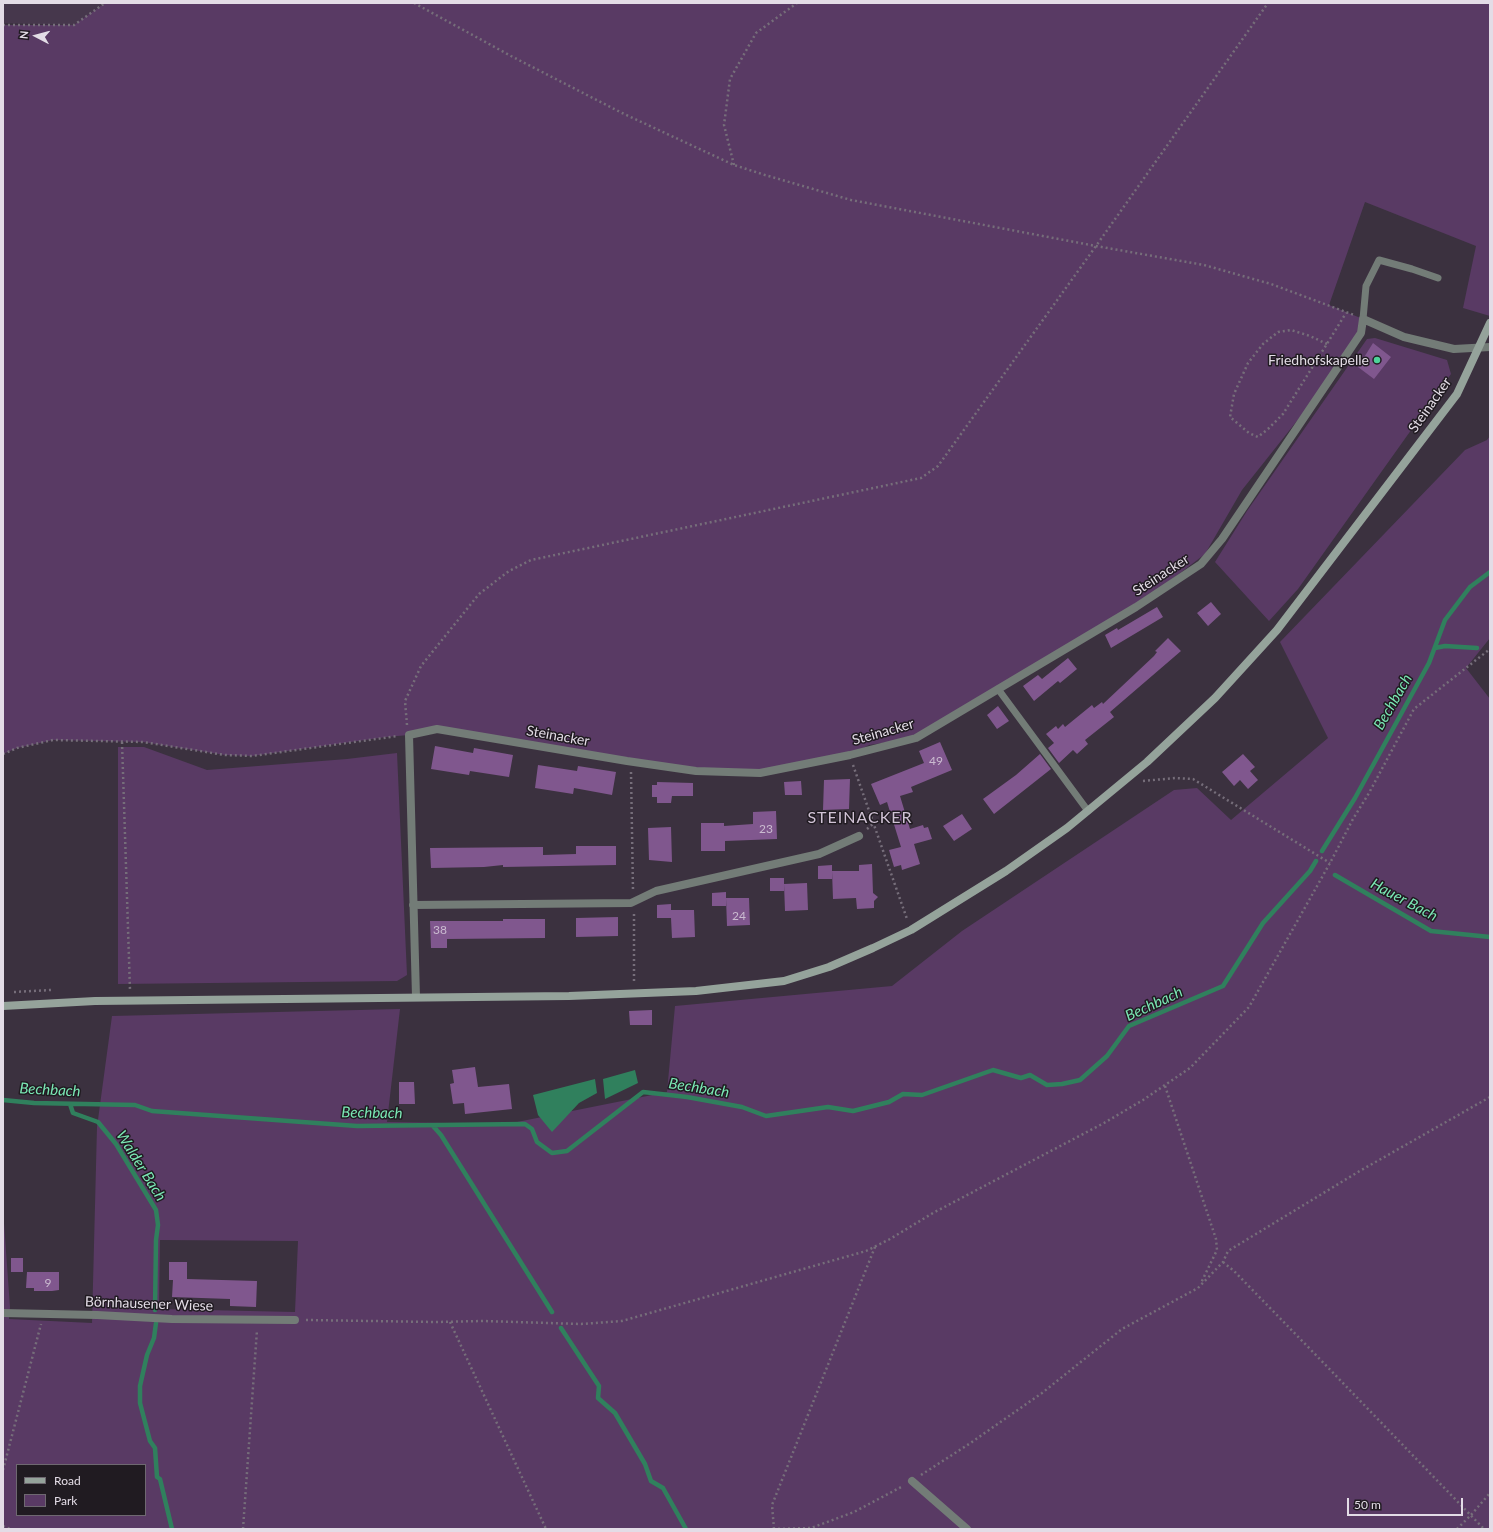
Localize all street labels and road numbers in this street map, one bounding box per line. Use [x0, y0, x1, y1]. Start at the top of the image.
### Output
street label: Steinacker [1405, 374, 1455, 436]
street label: Steinacker [1130, 551, 1192, 599]
street label: Steinacker [850, 715, 916, 749]
street label: Steinacker [525, 722, 591, 750]
street label: Börnhausener Wiese [85, 1293, 213, 1315]

